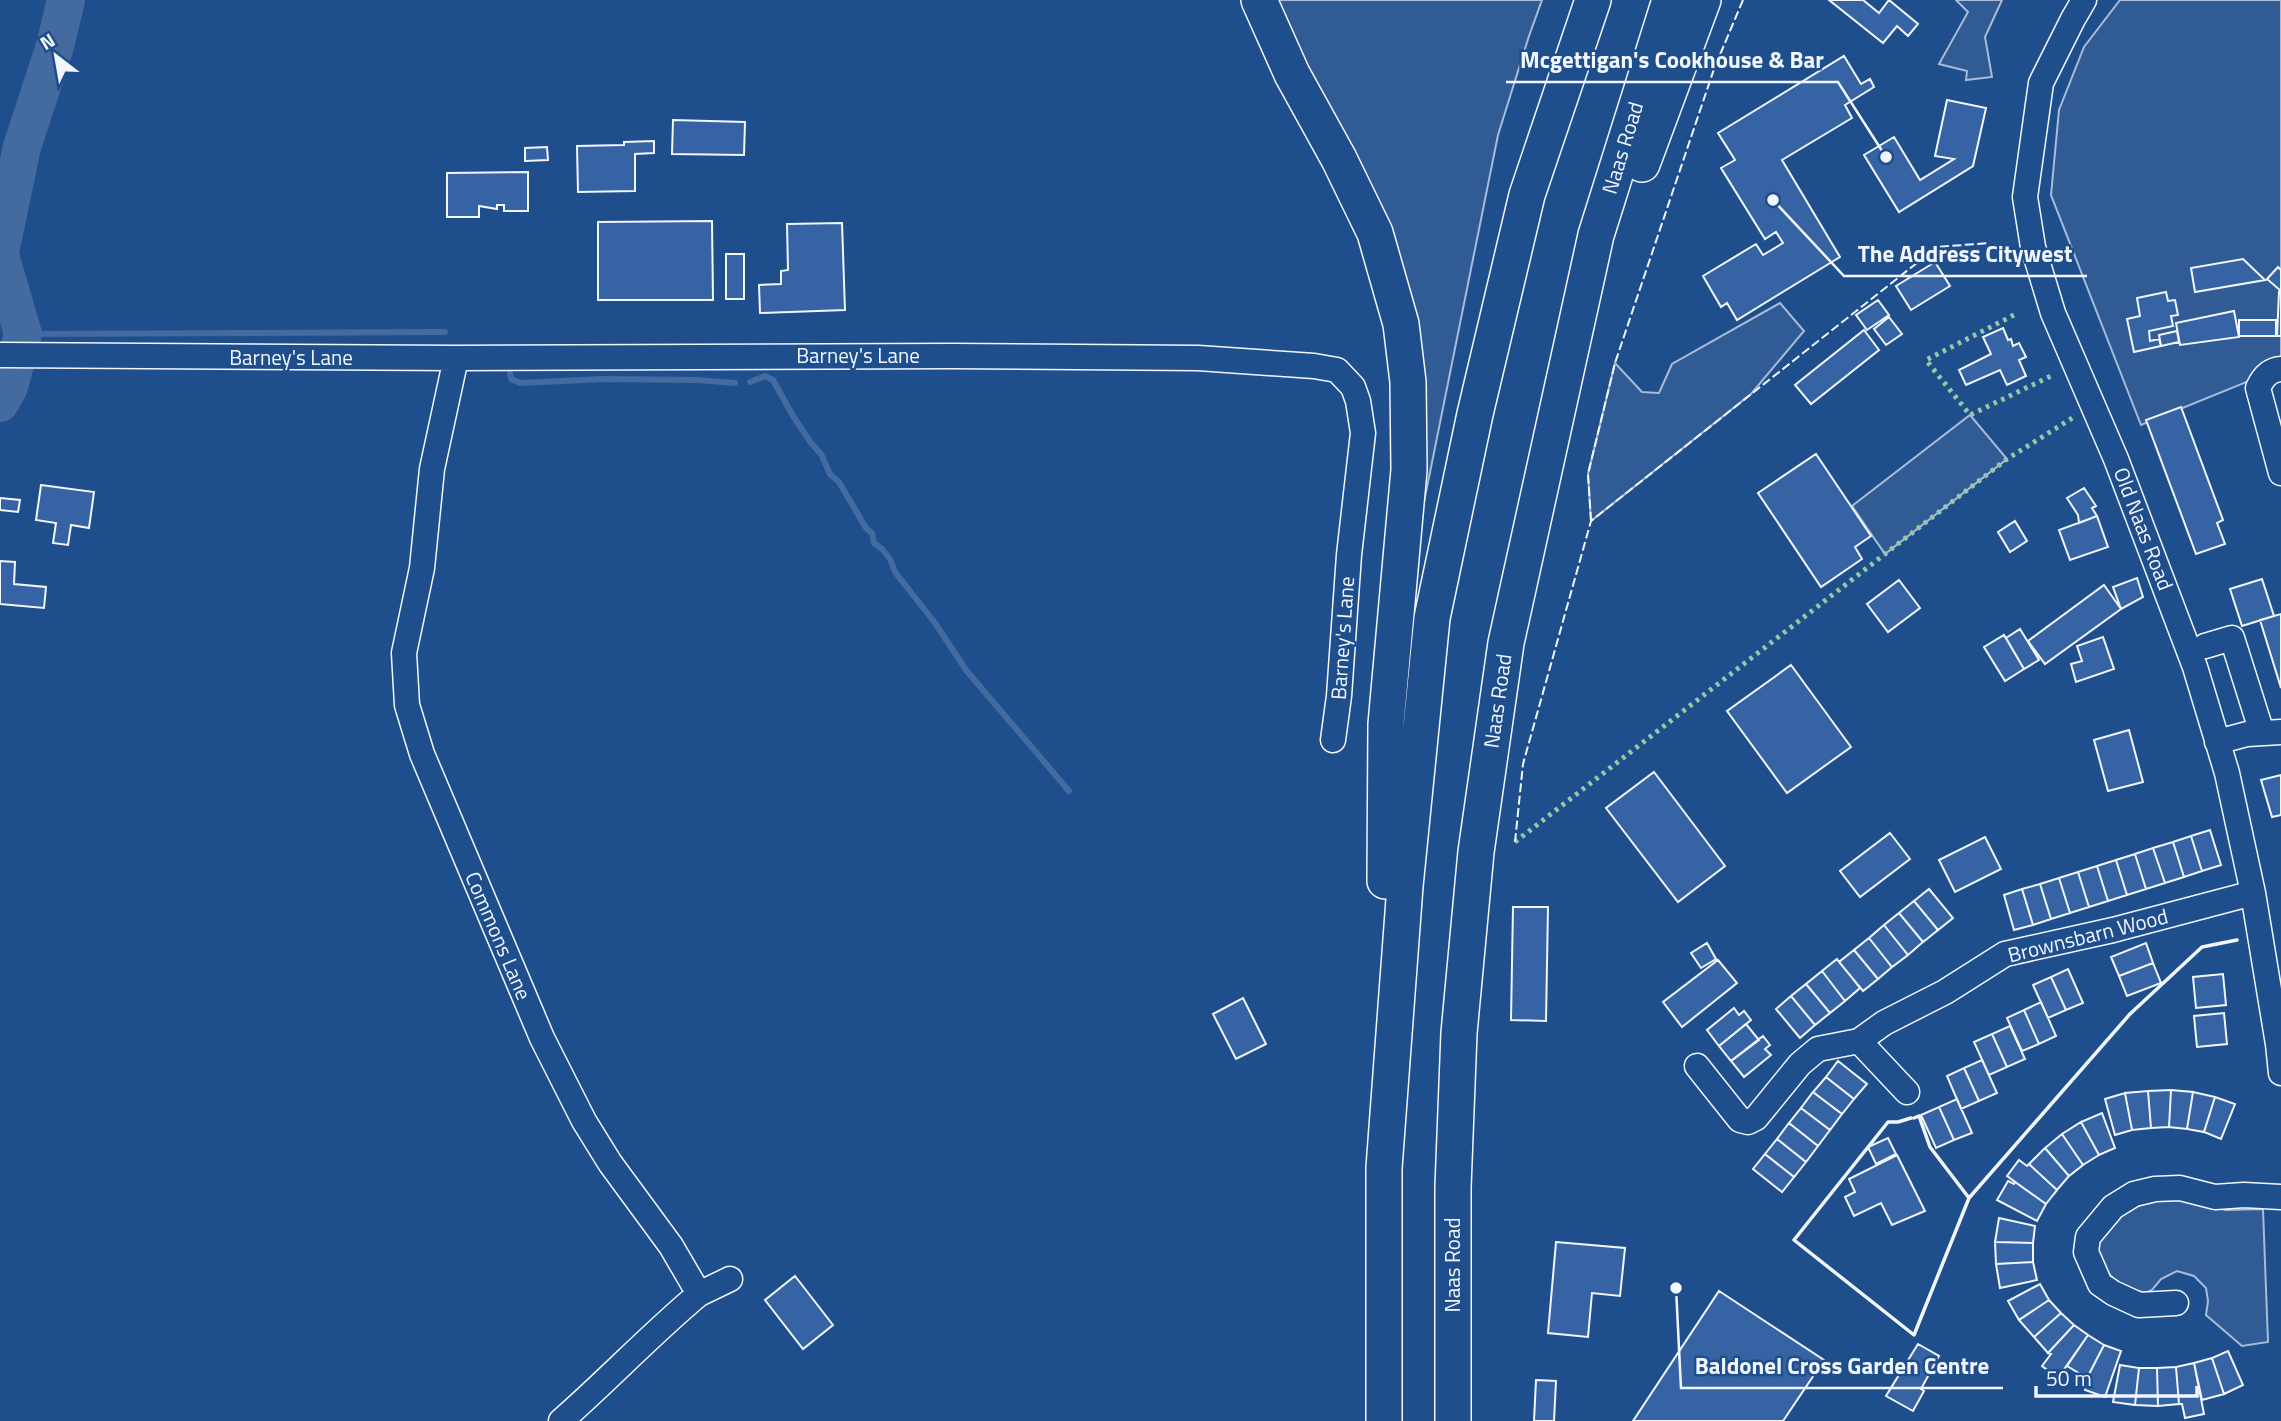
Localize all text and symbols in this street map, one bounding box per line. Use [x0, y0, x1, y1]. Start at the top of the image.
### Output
north arrow [21, 21, 91, 91]
text: N [34, 25, 60, 57]
callout: Mcgettigan's Cookhouse & Bar [1506, 38, 1838, 82]
text: Mcgettigan's Cookhouse & Bar [1520, 42, 1824, 77]
street label: Naas Road [1593, 98, 1651, 198]
callout: The Address Citywest [1844, 232, 2087, 276]
text: The Address Citywest [1858, 236, 2072, 271]
street label: Barney's Lane [796, 339, 920, 371]
street label: Barney's Lane [229, 341, 353, 373]
street label: Old Naas Road [2106, 462, 2182, 595]
street label: Barney's Lane [1322, 575, 1362, 701]
street label: Naas Road [1475, 652, 1519, 750]
street label: Commons Lane [457, 866, 540, 1005]
street label: Brownsbarn Wood [2004, 900, 2171, 970]
street label: Naas Road [1436, 1217, 1468, 1313]
callout: Baldonel Cross Garden Centre [1681, 1344, 2003, 1388]
text: Baldonel Cross Garden Centre [1695, 1348, 1989, 1383]
scale bar [2036, 1354, 2197, 1398]
text: 50 m [2046, 1362, 2092, 1394]

